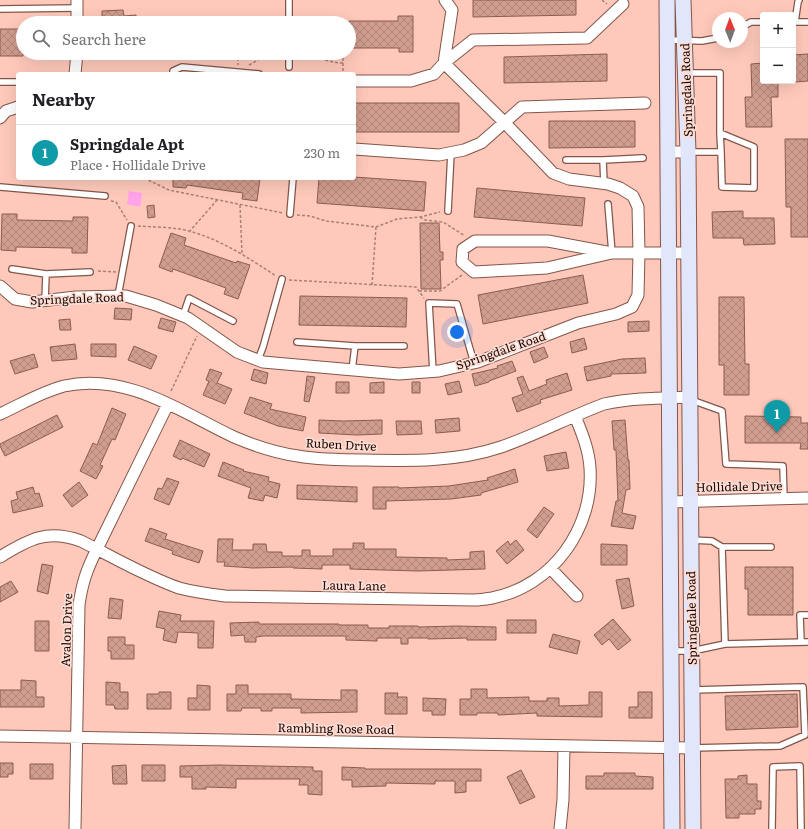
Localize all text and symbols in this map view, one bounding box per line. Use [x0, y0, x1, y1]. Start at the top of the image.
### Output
north arrow [712, 12, 748, 48]
map controls [760, 12, 796, 84]
button: + [760, 12, 796, 48]
search box [16, 16, 356, 60]
icon: search [30, 27, 52, 49]
text: Search here [62, 27, 146, 50]
street label: Springdale Road [675, 42, 697, 137]
button: − [760, 48, 796, 84]
text: Nearby [32, 86, 95, 111]
text: Springdale Apt [70, 132, 184, 155]
text: 1 [42, 143, 48, 162]
text: 230 m [304, 143, 340, 162]
text: Place · Hollidale Drive [70, 155, 206, 174]
street label: Springdale Road [30, 287, 125, 309]
your location [447, 322, 467, 342]
street label: Springdale Road [453, 326, 549, 374]
pin: 1 [764, 400, 790, 433]
street label: Ruben Drive [305, 433, 377, 455]
street label: Hollidale Drive [695, 476, 782, 496]
street label: Springdale Road [681, 570, 701, 665]
street label: Laura Lane [322, 575, 386, 595]
street label: Avalon Drive [56, 593, 76, 667]
street label: Rambling Rose Road [278, 718, 395, 738]

